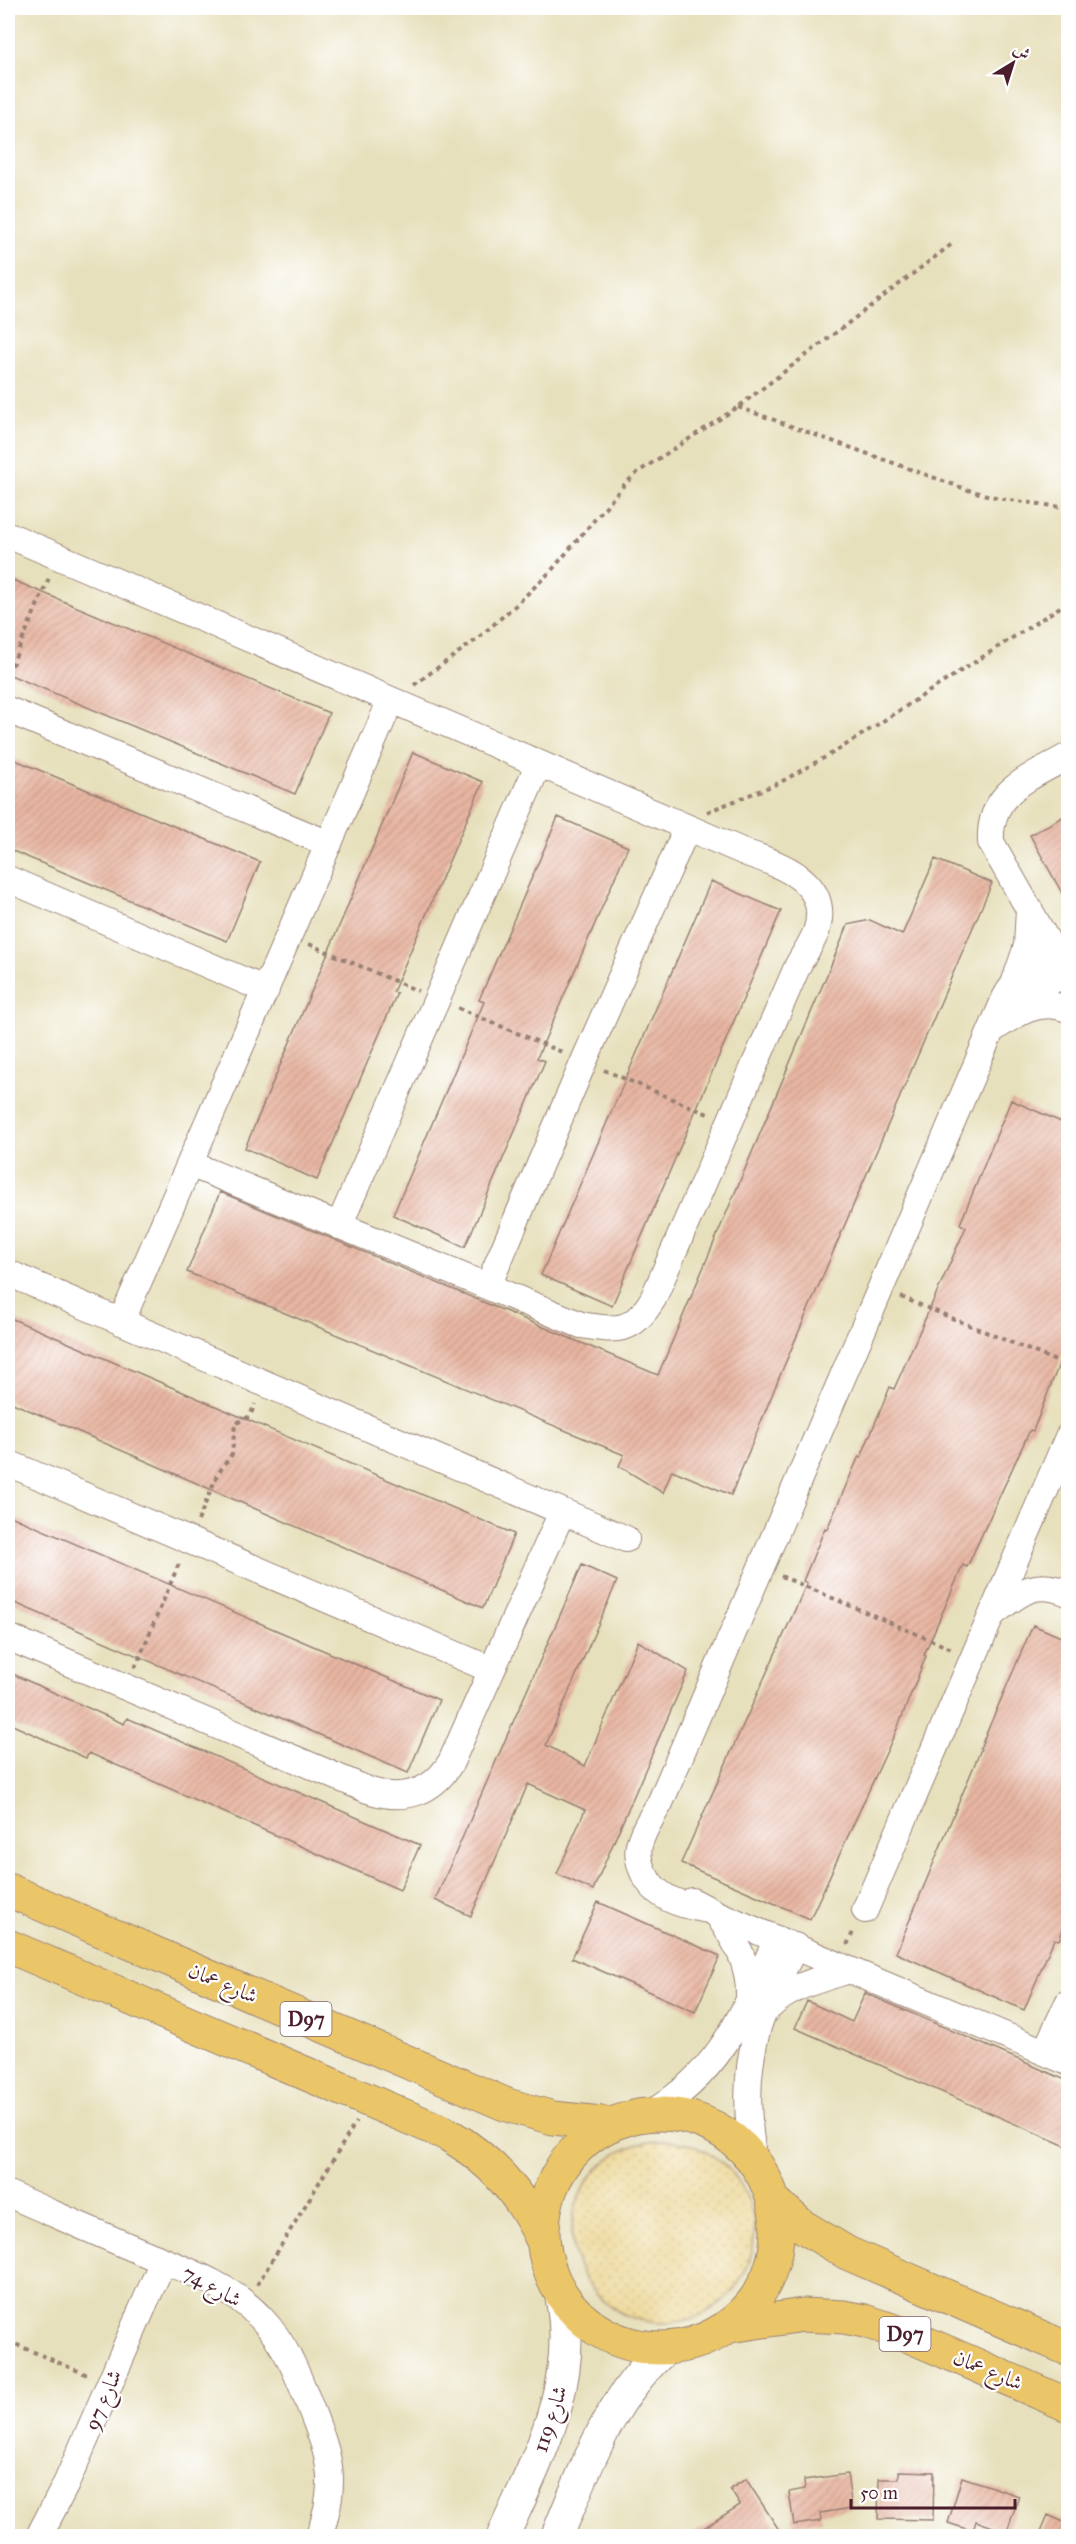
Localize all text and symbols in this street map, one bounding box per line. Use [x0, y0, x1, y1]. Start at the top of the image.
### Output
north arrow [983, 33, 1043, 93]
text: ش [1010, 39, 1034, 64]
street label: شارع عمان [183, 1957, 262, 2014]
road number: D97 [280, 2002, 332, 2036]
street label: شارع 74 [176, 2259, 246, 2317]
road number: D97 [880, 2317, 930, 2351]
street label: شارع عمان [948, 2344, 1027, 2401]
street label: شارع 97 [79, 2366, 132, 2436]
street label: شارع 119 [527, 2382, 578, 2457]
scale bar [851, 2472, 1014, 2510]
text: 50 m [860, 2482, 898, 2504]

